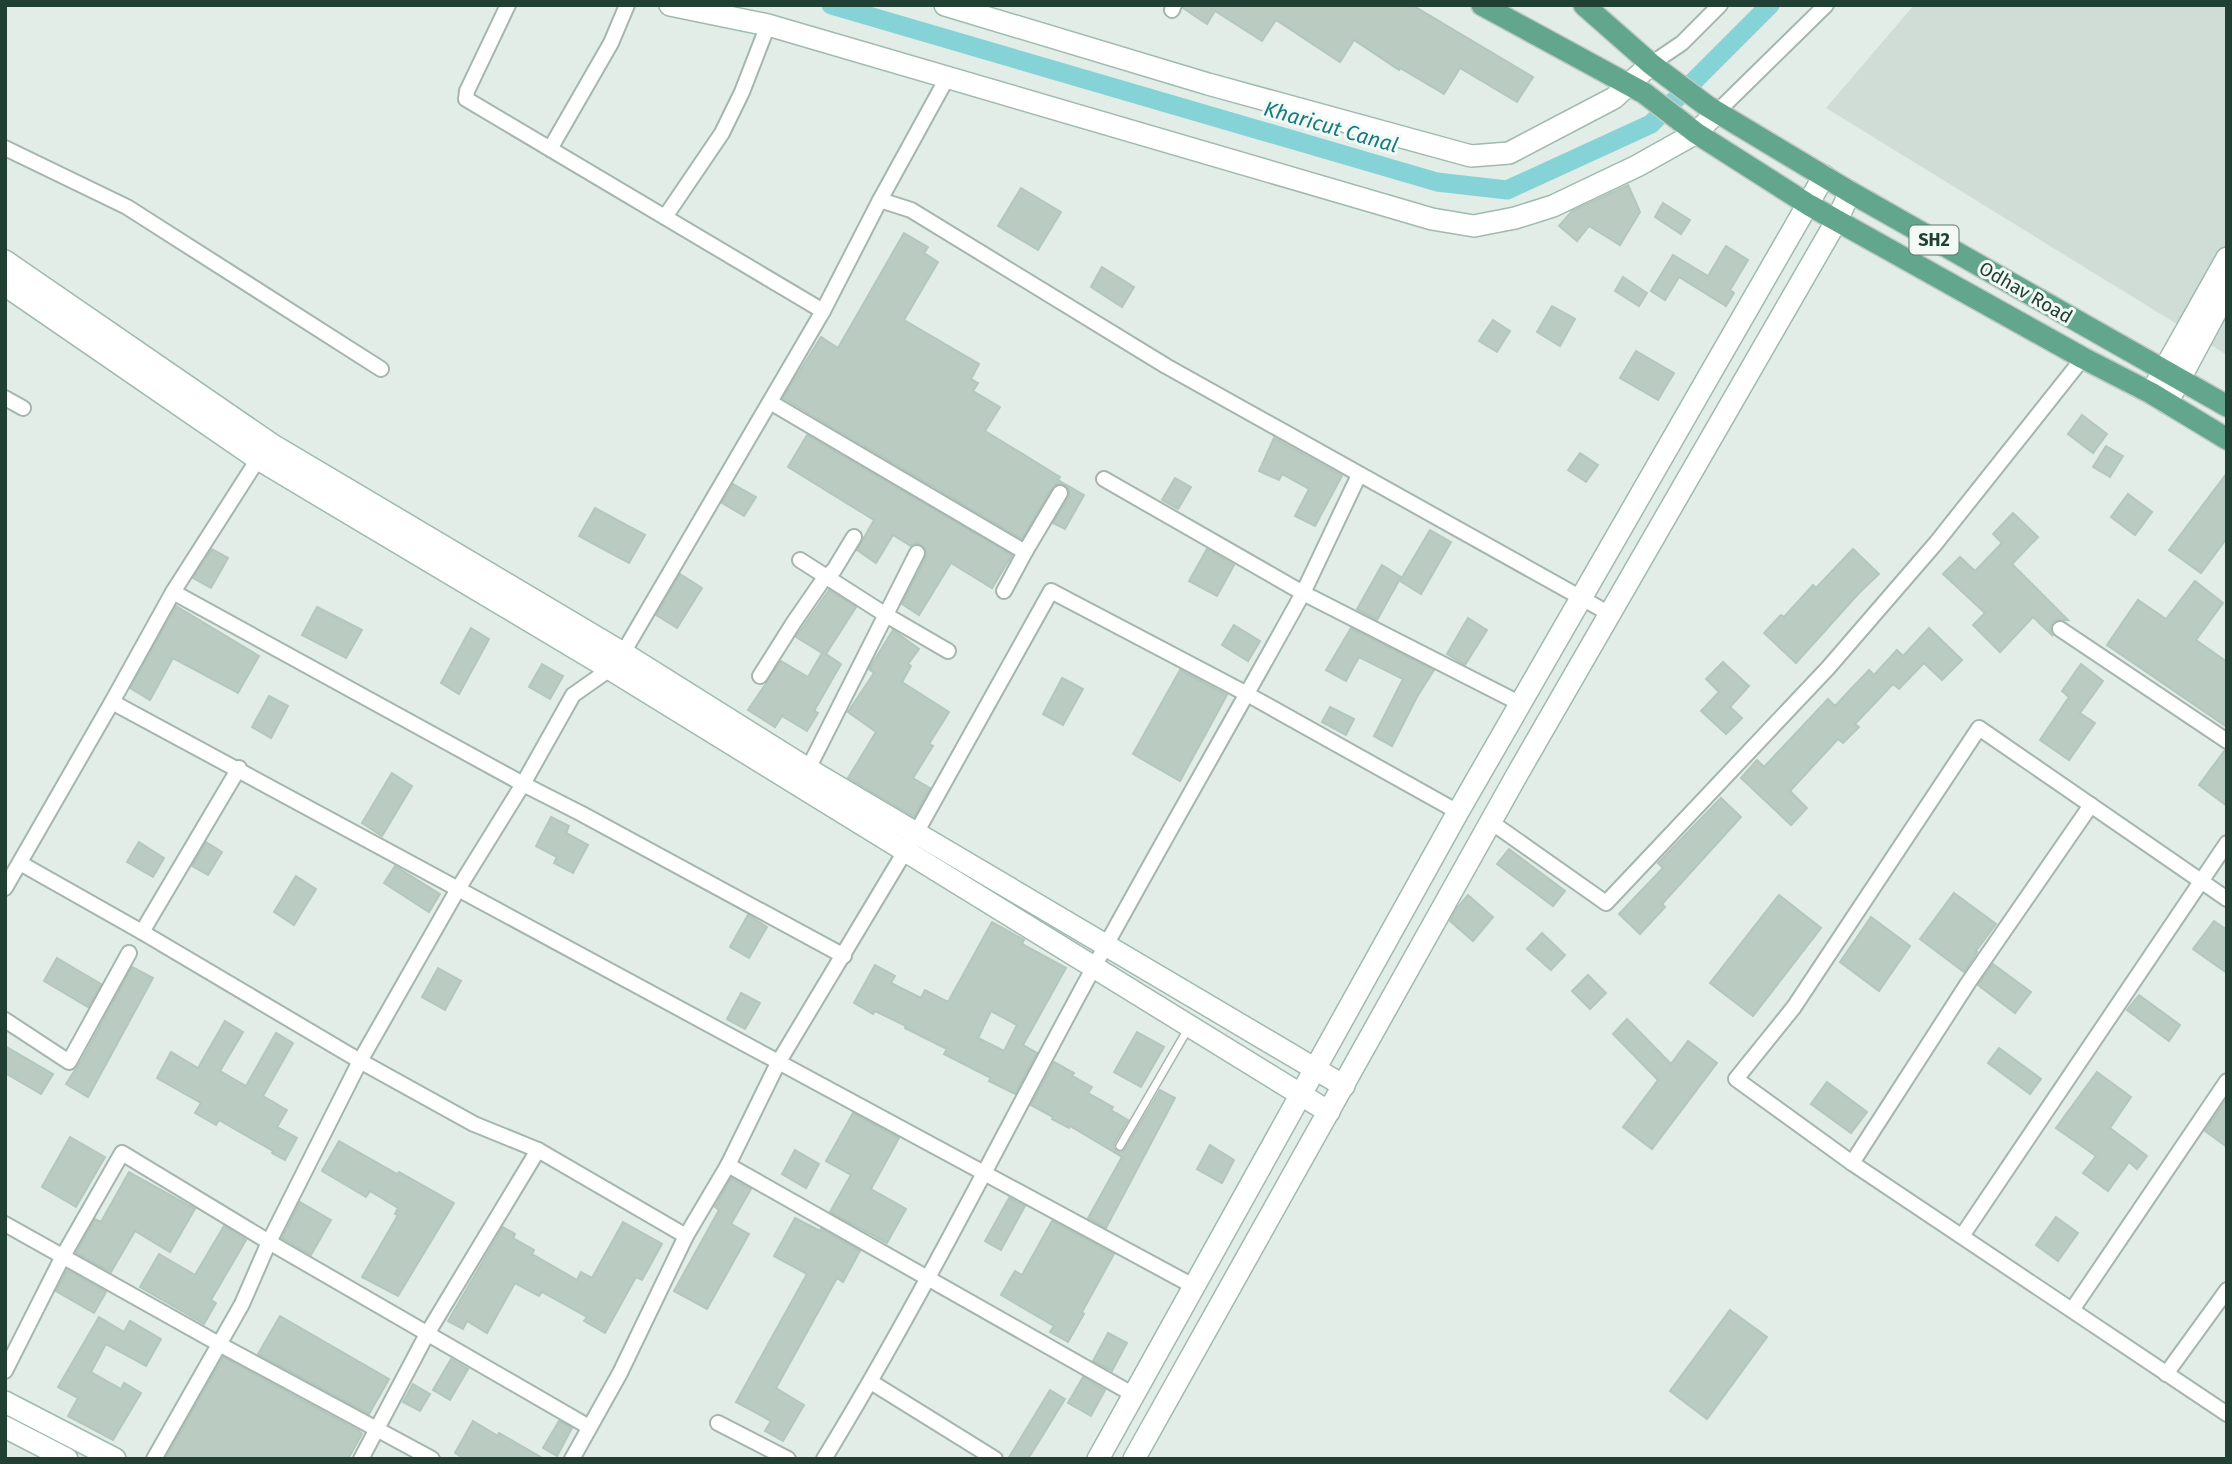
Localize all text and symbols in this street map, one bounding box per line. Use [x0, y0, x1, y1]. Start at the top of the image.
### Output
water label: Kharicut Canal [1261, 95, 1401, 159]
road number: SH2 [1910, 226, 1958, 254]
street label: Odhav Road [1975, 256, 2076, 328]

